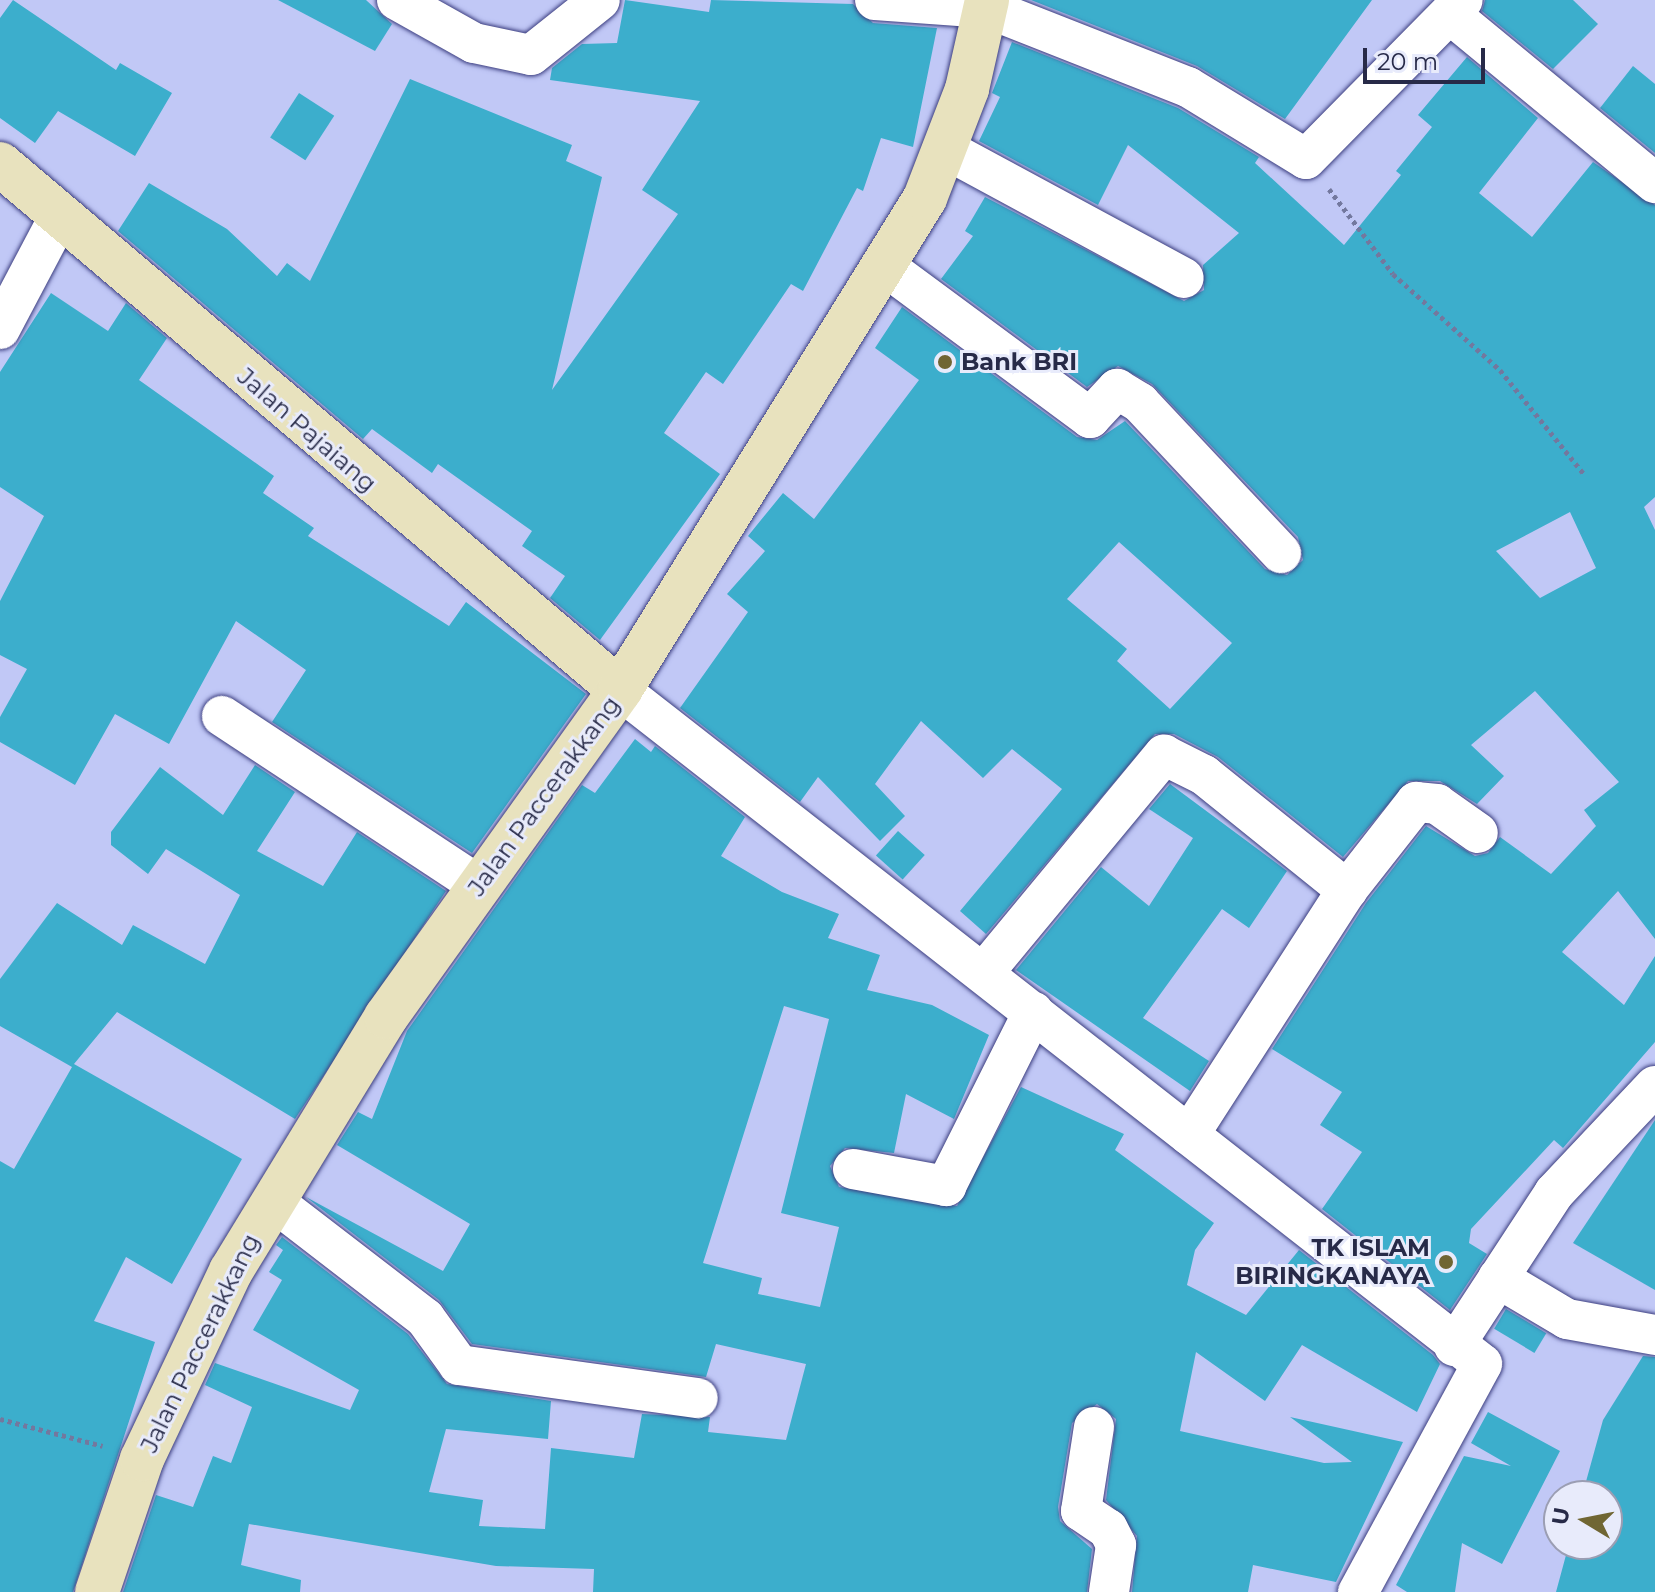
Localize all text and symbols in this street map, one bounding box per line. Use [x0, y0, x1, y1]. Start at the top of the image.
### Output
scale bar [1367, 32, 1489, 82]
text: 20 m [1377, 47, 1438, 76]
place label: Bank BRI [961, 348, 1077, 376]
marker: Bank BRI [936, 353, 954, 371]
street label: Jalan Pajaiang [232, 362, 382, 498]
street label: Jalan Paccerakkang [462, 691, 626, 901]
street label: Jalan Paccerakkang [135, 1229, 265, 1457]
place label: TK ISLAM BIRINGKANAYA [1235, 1234, 1430, 1290]
marker: TK ISLAM BIRINGKANAYA [1437, 1253, 1455, 1271]
north arrow [1543, 1480, 1623, 1560]
text: U [1546, 1505, 1576, 1527]

